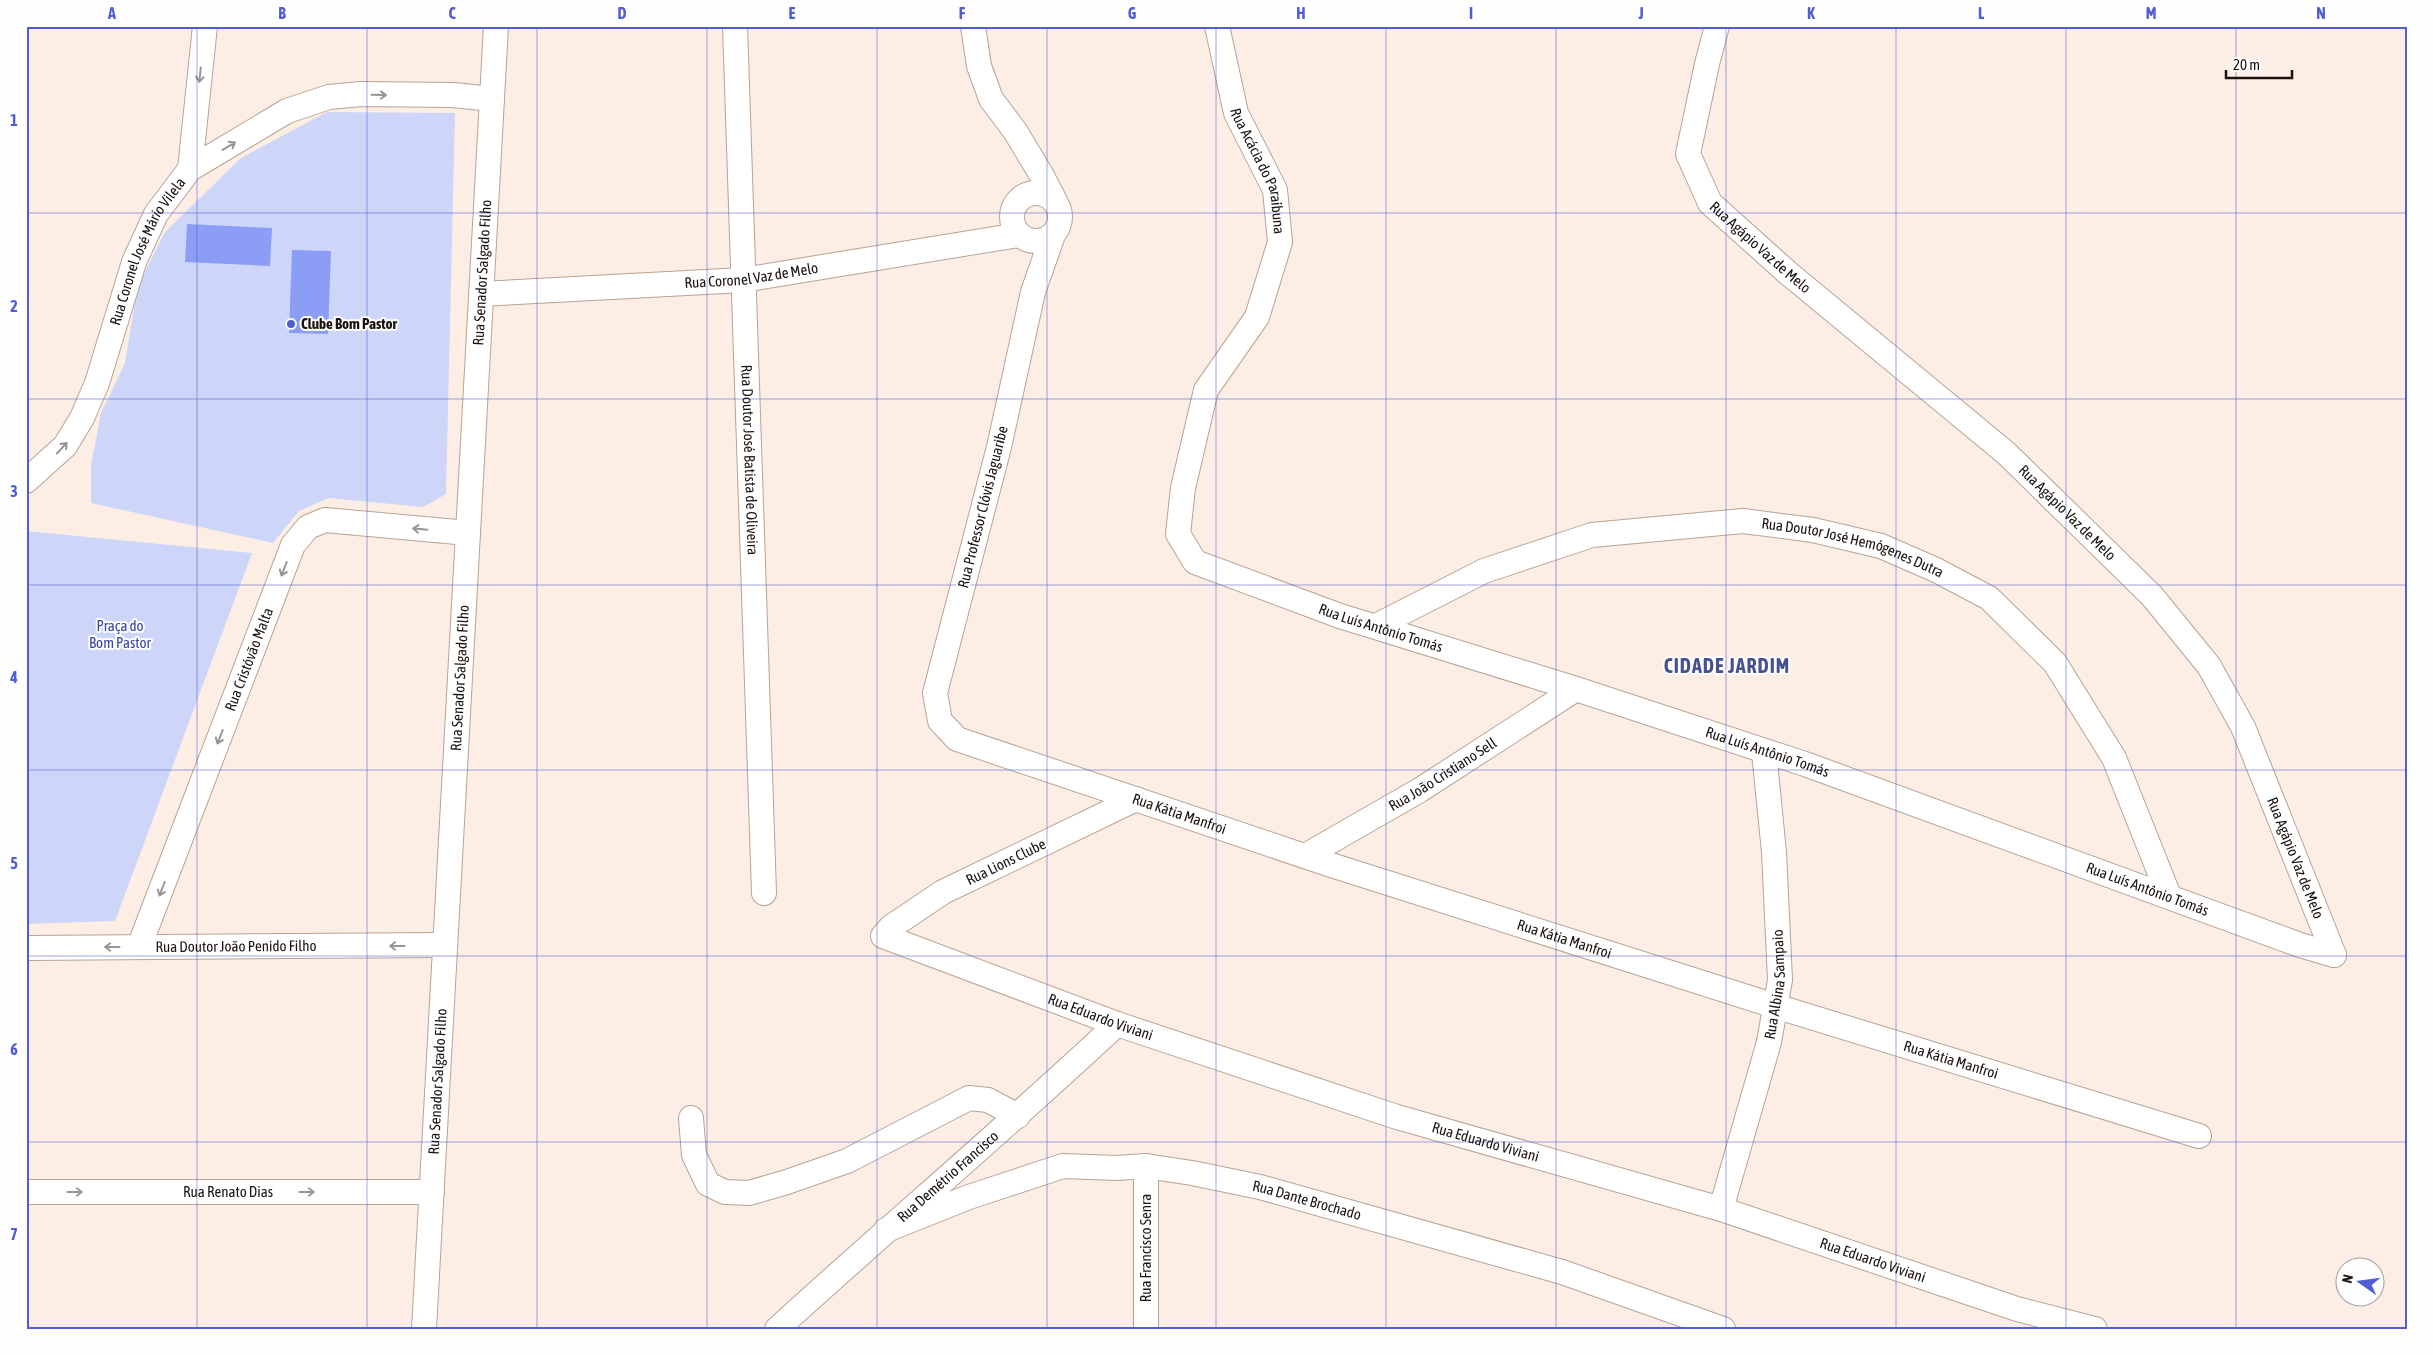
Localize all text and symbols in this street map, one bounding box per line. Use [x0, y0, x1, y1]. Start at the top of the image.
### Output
text: A [107, 4, 116, 22]
text: B [278, 4, 286, 22]
text: C [448, 4, 456, 22]
text: D [618, 4, 627, 22]
text: E [789, 4, 796, 22]
text: F [959, 4, 966, 22]
text: G [1128, 4, 1137, 22]
text: H [1296, 4, 1306, 22]
text: I [1469, 4, 1473, 22]
text: J [1637, 4, 1644, 22]
text: K [1807, 4, 1815, 22]
text: L [1978, 4, 1985, 22]
text: M [2146, 4, 2156, 22]
text: N [2316, 4, 2326, 22]
scale bar [2226, 48, 2292, 80]
text: 20 m [2233, 56, 2260, 73]
one-way arrow [195, 66, 205, 82]
one-way arrow [370, 90, 387, 100]
street label: Rua Acácia do Paraíbuna [1227, 106, 1288, 235]
text: 1 [10, 111, 18, 129]
one-way arrow [221, 141, 235, 151]
street label: Rua Coronel José Mário Vilela [106, 174, 189, 327]
street label: Rua Agápio Vaz de Melo [1706, 198, 1814, 296]
street label: Rua Senador Salgado Filho [469, 199, 494, 346]
street label: Rua Coronel Vaz de Melo [684, 259, 819, 291]
text: 2 [10, 297, 18, 315]
place label: Clube Bom Pastor [301, 315, 398, 332]
marker: Clube Bom Pastor [285, 318, 297, 330]
street label: Rua Doutor José Batista de Oliveira [738, 364, 762, 555]
street label: Rua Professor Clóvis Jaguaribe [954, 424, 1011, 590]
one-way arrow [56, 442, 68, 454]
street label: Rua Agápio Vaz de Melo [2015, 461, 2120, 564]
text: 3 [10, 482, 18, 500]
street label: Rua Doutor José Hemógenes Dutra [1761, 514, 1947, 581]
one-way arrow [412, 524, 428, 533]
one-way arrow [279, 561, 288, 576]
street label: Rua Luís Antônio Tomás [1316, 600, 1445, 655]
street label: Rua Cristóvão Malta [221, 605, 276, 713]
street label: Rua Senador Salgado Filho [447, 605, 472, 751]
park label: Praça do Bom Pastor [89, 617, 152, 651]
district label: CIDADE JARDIM [1664, 654, 1790, 677]
text: 4 [9, 668, 18, 686]
street label: Rua Luís Antônio Tomás [1704, 723, 1832, 780]
one-way arrow [215, 729, 224, 745]
street label: Rua João Cristiano Sell [1386, 734, 1499, 814]
street label: Rua Kátia Manfroi [1130, 790, 1229, 837]
street label: Rua Agápio Vaz de Melo [2264, 795, 2328, 921]
street label: Rua Lions Clube [963, 835, 1049, 888]
text: 5 [10, 854, 18, 872]
street label: Rua Luís Antônio Tomás [2084, 859, 2211, 919]
one-way arrow [156, 881, 166, 896]
street label: Rua Kátia Manfroi [1515, 916, 1614, 962]
street label: Rua Albina Sampaio [1761, 929, 1788, 1041]
street label: Rua Doutor João Penido Filho [155, 937, 317, 955]
one-way arrow [389, 941, 405, 951]
one-way arrow [104, 942, 120, 952]
street label: Rua Eduardo Viviani [1046, 990, 1155, 1043]
street label: Rua Senador Salgado Filho [425, 1008, 450, 1155]
street label: Rua Kátia Manfroi [1902, 1037, 2000, 1082]
text: 6 [10, 1040, 18, 1058]
street label: Rua Eduardo Viviani [1430, 1118, 1541, 1165]
street label: Rua Demétrio Francisco [894, 1127, 1002, 1225]
street label: Rua Dante Brochado [1251, 1177, 1363, 1223]
street label: Rua Renato Dias [183, 1183, 273, 1200]
one-way arrow [66, 1187, 83, 1197]
one-way arrow [299, 1187, 315, 1197]
street label: Rua Francisco Senra [1137, 1194, 1154, 1302]
text: 7 [10, 1225, 18, 1243]
street label: Rua Eduardo Viviani [1818, 1234, 1928, 1286]
north arrow [2336, 1258, 2386, 1308]
text: N [2339, 1273, 2356, 1285]

